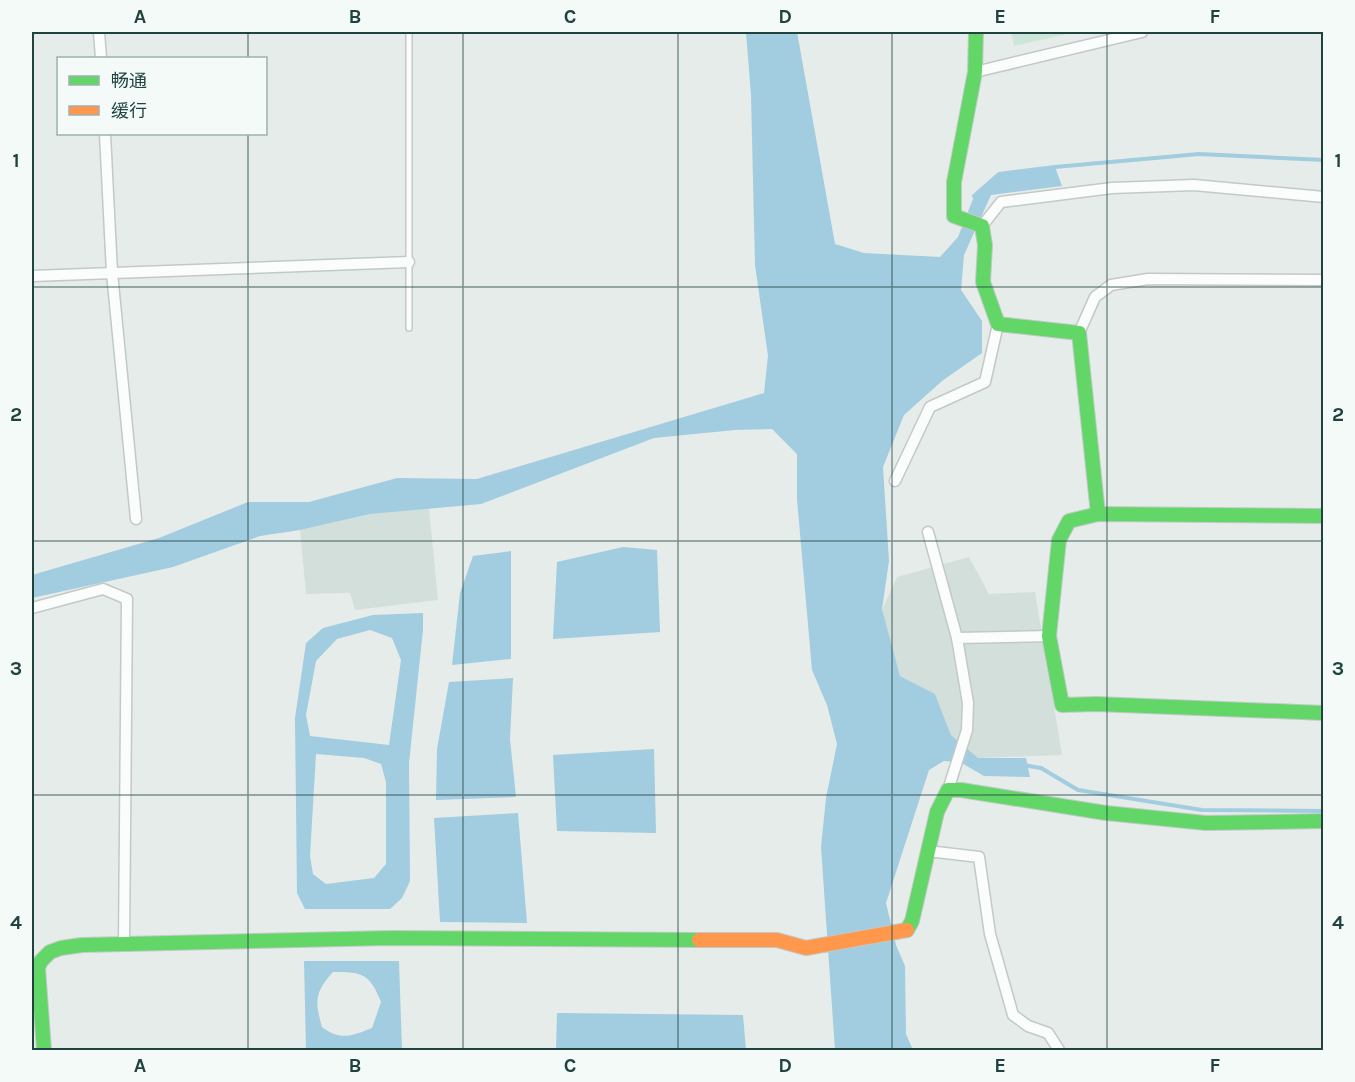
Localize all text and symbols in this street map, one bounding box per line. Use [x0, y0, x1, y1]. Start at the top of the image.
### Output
text: A [134, 5, 147, 28]
text: B [349, 5, 361, 28]
text: C [564, 5, 576, 28]
text: D [778, 5, 792, 28]
text: E [994, 5, 1006, 28]
text: F [1210, 5, 1221, 28]
legend [57, 57, 267, 135]
text: 畅通 [111, 70, 147, 92]
text: 缓行 [111, 100, 147, 122]
text: 1 [12, 149, 20, 172]
text: 1 [1334, 149, 1342, 172]
text: 2 [10, 403, 22, 426]
text: 2 [1332, 403, 1344, 426]
text: 3 [10, 657, 22, 680]
text: 3 [1332, 657, 1344, 680]
text: 4 [10, 911, 22, 934]
text: 4 [1332, 911, 1344, 934]
text: A [134, 1054, 147, 1077]
text: B [349, 1054, 361, 1077]
text: C [564, 1054, 576, 1077]
text: D [778, 1054, 792, 1077]
text: E [994, 1054, 1006, 1077]
text: F [1210, 1054, 1221, 1077]

